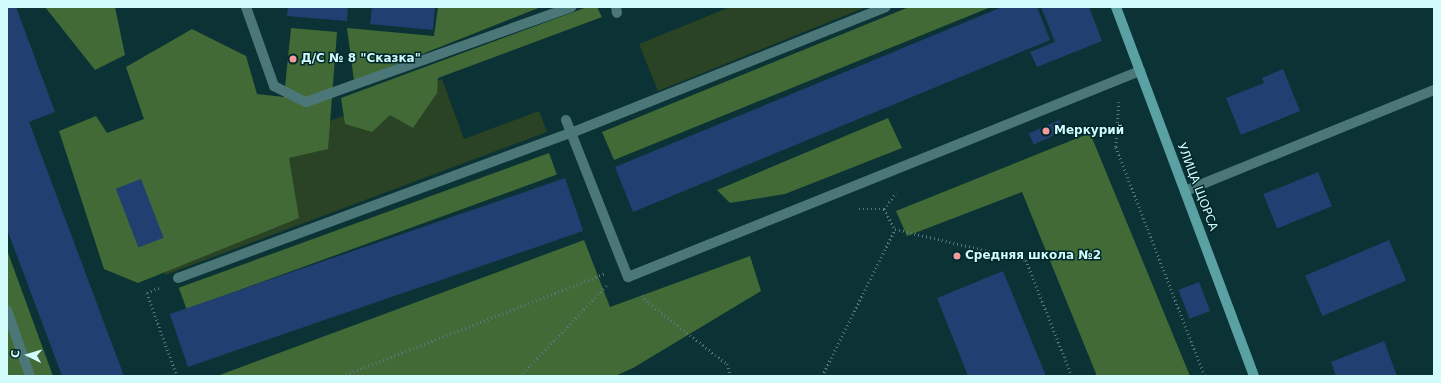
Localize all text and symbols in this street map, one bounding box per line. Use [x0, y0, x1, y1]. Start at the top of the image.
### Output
place label: Д/С № 8 "Сказка" [301, 52, 421, 66]
marker: Д/С № 8 "Сказка" [288, 54, 298, 64]
place label: Меркурий [1054, 124, 1124, 138]
marker: Меркурий [1041, 126, 1051, 136]
street label: УЛИЦА ЩОРСА [1174, 141, 1220, 233]
place label: Средняя школа №2 [965, 249, 1101, 263]
marker: Средняя школа №2 [952, 251, 962, 261]
north arrow [8, 335, 48, 375]
text: С [9, 349, 22, 359]

